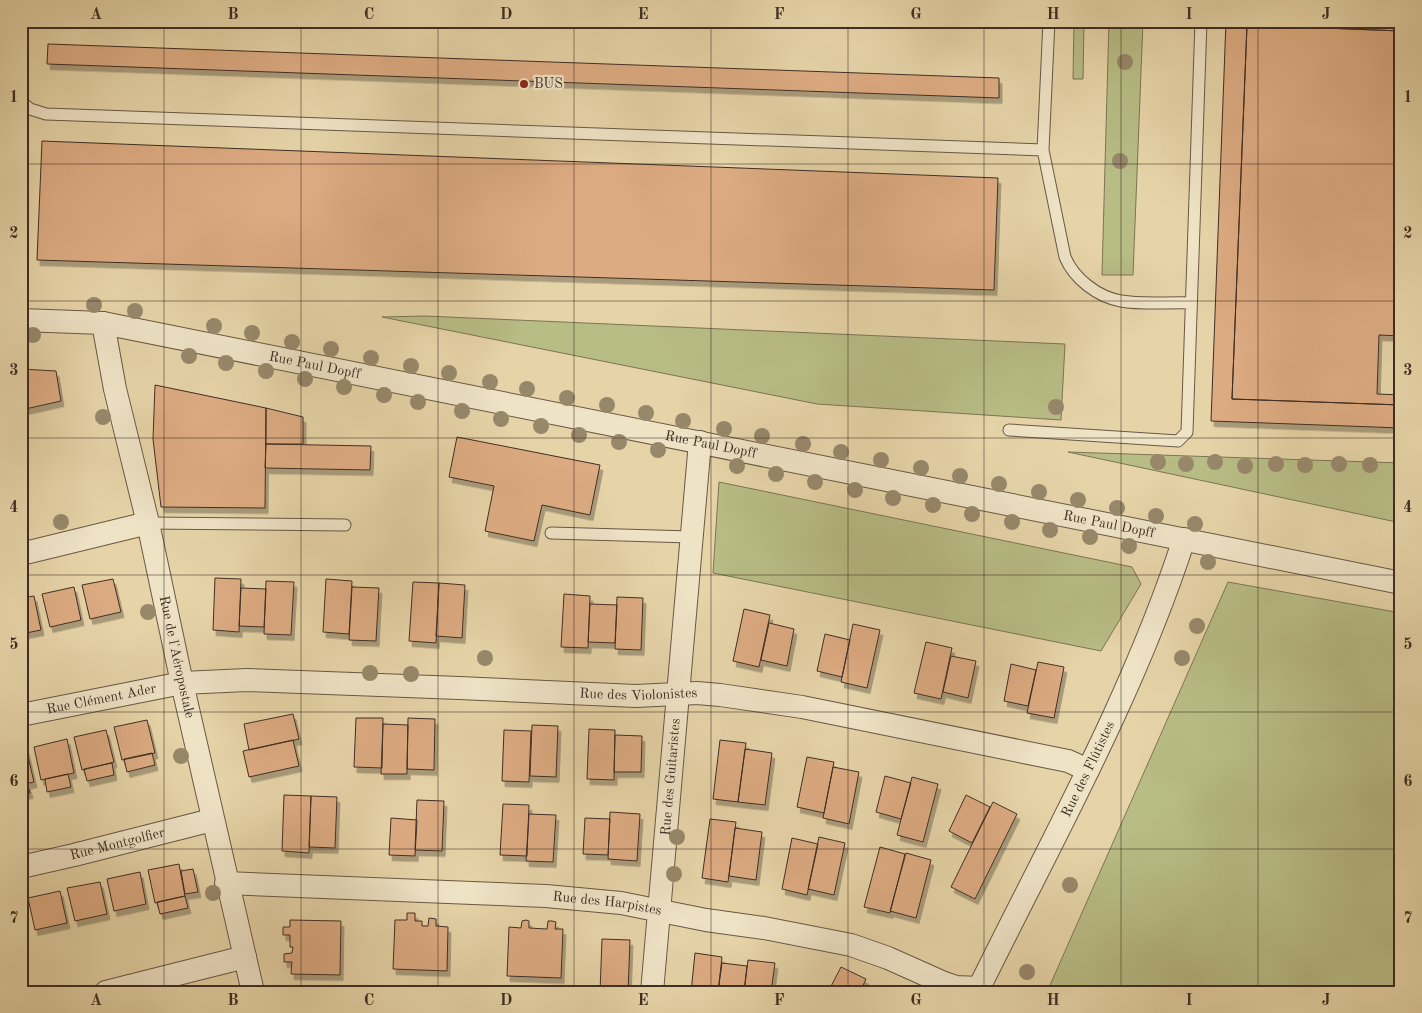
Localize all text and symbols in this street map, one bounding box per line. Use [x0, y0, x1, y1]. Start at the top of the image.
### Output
text: A [90, 7, 102, 23]
text: B [227, 7, 239, 23]
text: C [364, 7, 374, 23]
text: D [500, 7, 512, 23]
text: E [637, 7, 649, 23]
text: F [774, 7, 785, 23]
text: G [910, 7, 922, 23]
text: H [1046, 7, 1060, 23]
text: I [1185, 7, 1193, 23]
text: J [1322, 7, 1331, 23]
place label: BUS [534, 77, 563, 91]
marker: BUS [518, 78, 530, 90]
text: 1 [9, 90, 19, 106]
text: 1 [1403, 90, 1413, 106]
text: 2 [9, 226, 19, 242]
text: 2 [1403, 226, 1413, 242]
street label: Rue Paul Dopff [268, 349, 363, 382]
text: 3 [9, 363, 19, 379]
text: 3 [1403, 363, 1413, 379]
street label: Rue Paul Dopff [664, 429, 759, 461]
text: 4 [9, 500, 19, 516]
text: 4 [1403, 500, 1413, 516]
street label: Rue Paul Dopff [1062, 508, 1157, 541]
street label: Rue de l'Aéropostale [157, 594, 197, 719]
text: 5 [9, 637, 19, 653]
text: 5 [1403, 637, 1413, 653]
street label: Rue Clément Ader [45, 681, 158, 717]
street label: Rue des Violonistes [579, 686, 698, 703]
street label: Rue des Guitaristes [659, 717, 683, 836]
street label: Rue des Flûtistes [1059, 719, 1117, 819]
text: 6 [9, 774, 19, 790]
text: 6 [1403, 774, 1413, 790]
street label: Rue Montgolfier [69, 825, 166, 863]
street label: Rue des Harpistes [552, 890, 663, 918]
text: 7 [9, 911, 19, 927]
text: 7 [1403, 911, 1413, 927]
text: A [90, 993, 102, 1009]
text: B [227, 993, 239, 1009]
text: C [364, 993, 374, 1009]
text: D [500, 993, 512, 1009]
text: E [637, 993, 649, 1009]
text: F [774, 993, 785, 1009]
text: G [910, 993, 922, 1009]
text: H [1046, 993, 1060, 1009]
text: I [1185, 993, 1193, 1009]
text: J [1322, 993, 1331, 1009]

